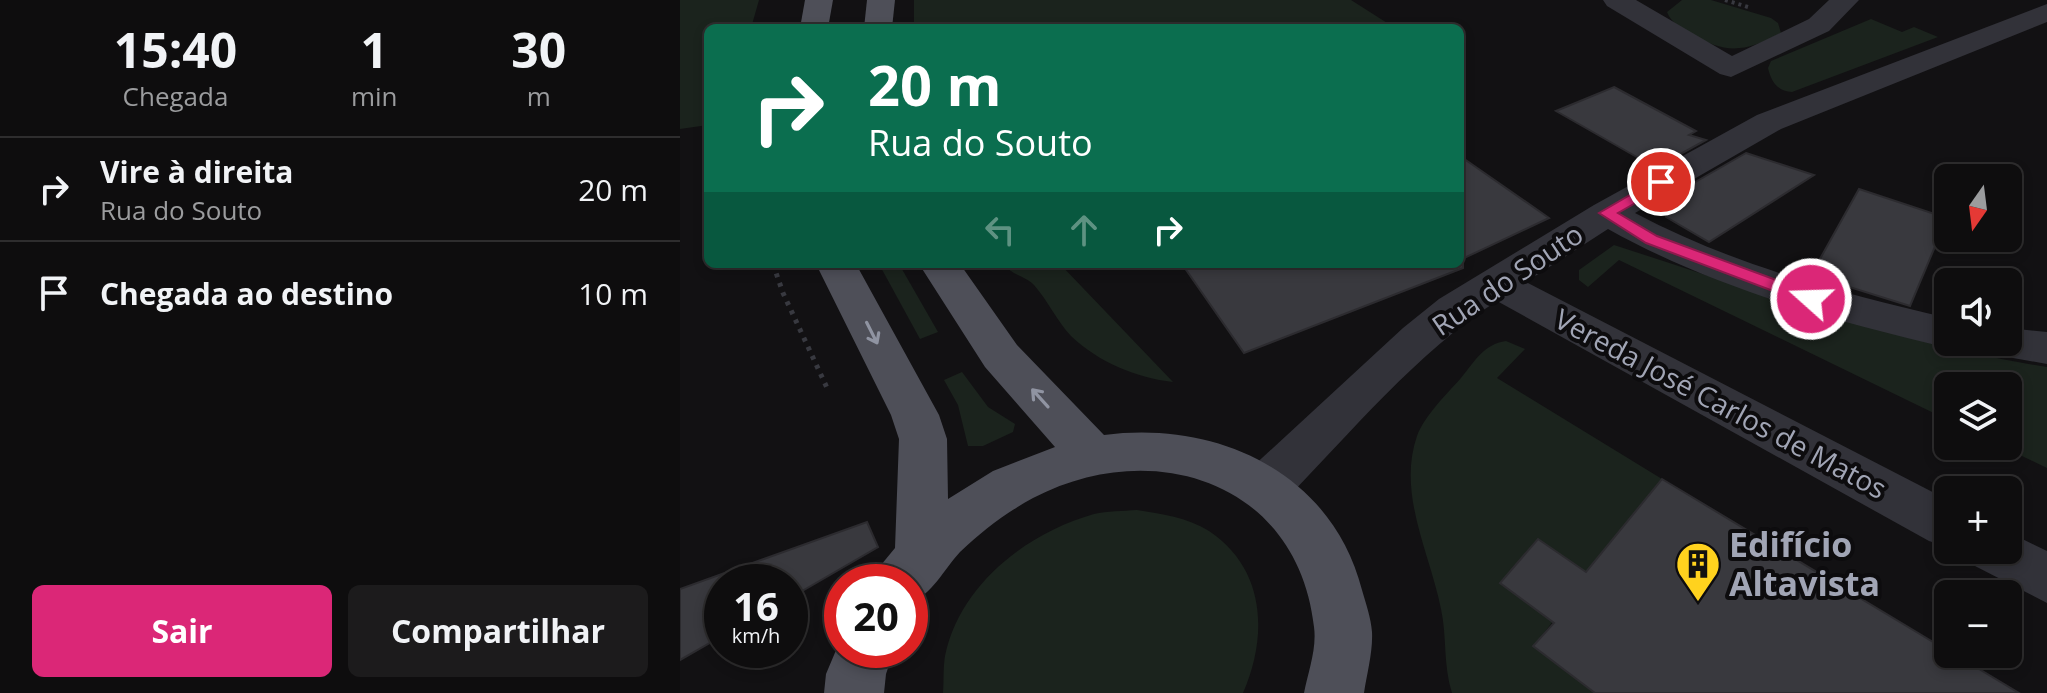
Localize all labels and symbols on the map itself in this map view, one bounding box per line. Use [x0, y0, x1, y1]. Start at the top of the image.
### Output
pin [1627, 148, 1695, 216]
north arrow [1934, 164, 2022, 252]
street label: Rua do Souto [1424, 214, 1590, 344]
position arrow [1769, 257, 1853, 341]
street label: Vereda José Carlos de Matos [1549, 299, 1893, 507]
one-way arrow [865, 321, 881, 345]
one-way arrow [1030, 388, 1049, 408]
place label: Edifício Altavista [1729, 521, 1880, 606]
building icon: Edifício Altavista [1674, 540, 1722, 603]
speed limit sign: 20 [824, 564, 928, 668]

